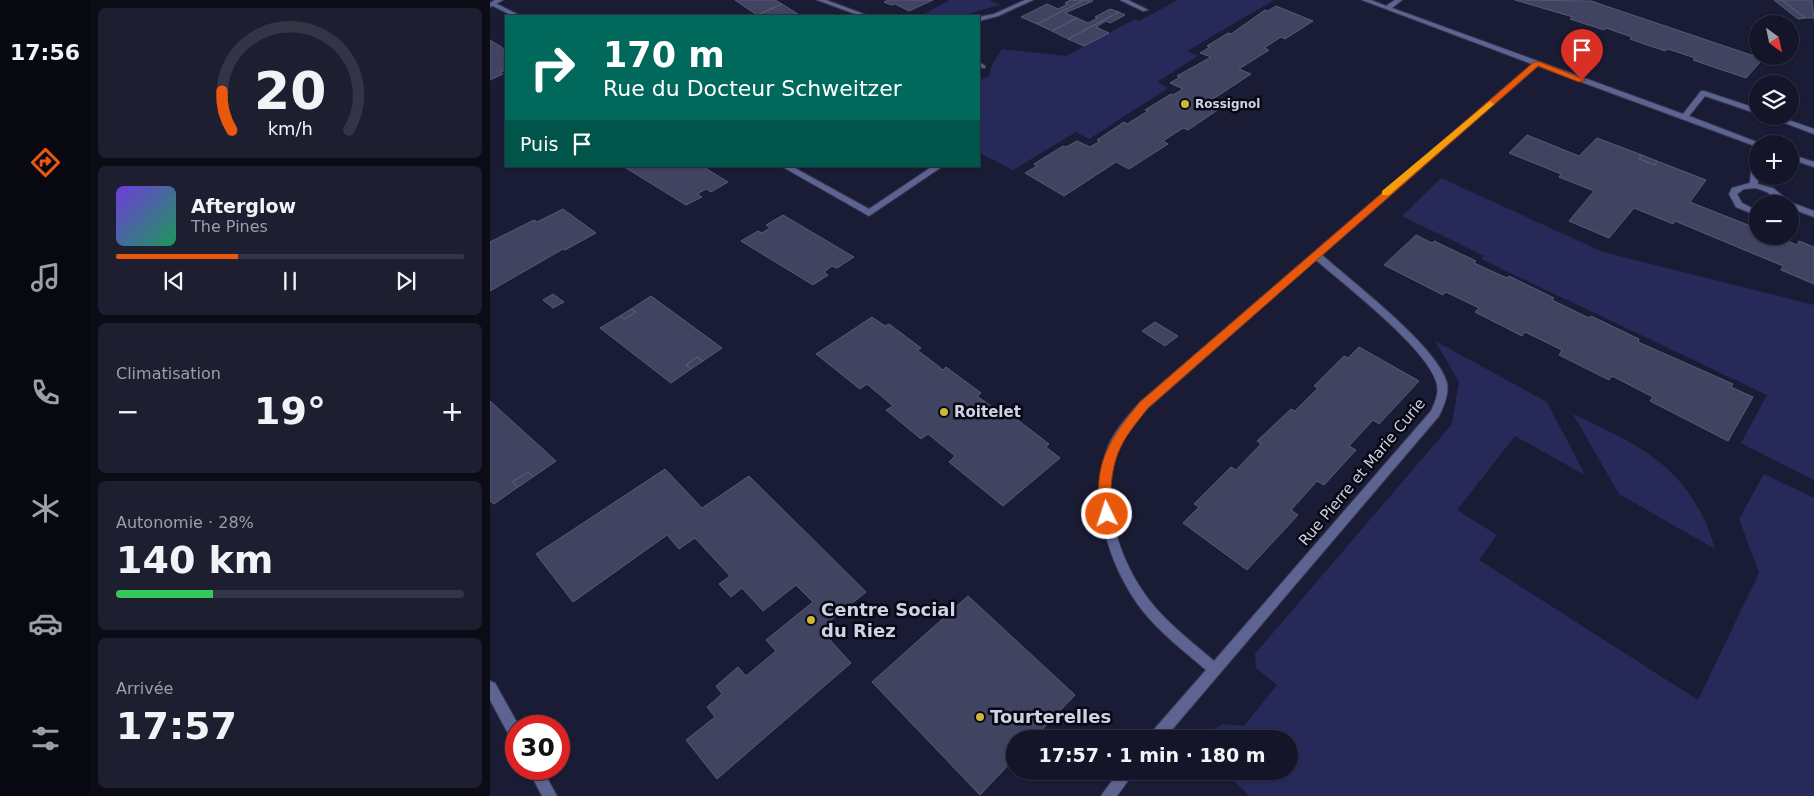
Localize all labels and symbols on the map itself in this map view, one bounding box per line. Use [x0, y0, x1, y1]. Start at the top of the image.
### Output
north arrow [1749, 15, 1799, 65]
pin [1561, 29, 1603, 80]
place label: Rossignol [1195, 97, 1260, 111]
marker: Rossignol [1179, 98, 1191, 110]
street label: Rue Pierre et Marie Curie [1295, 395, 1429, 549]
place label: Roitelet [954, 403, 1021, 421]
marker: Roitelet [938, 406, 950, 418]
position arrow [1080, 487, 1132, 539]
place label: Centre Social du Riez [821, 599, 956, 641]
marker: Centre Social du Riez [805, 614, 817, 626]
place label: Tourterelles [990, 706, 1111, 727]
marker: Tourterelles [974, 711, 986, 723]
speed limit sign: 30 [505, 715, 570, 780]

